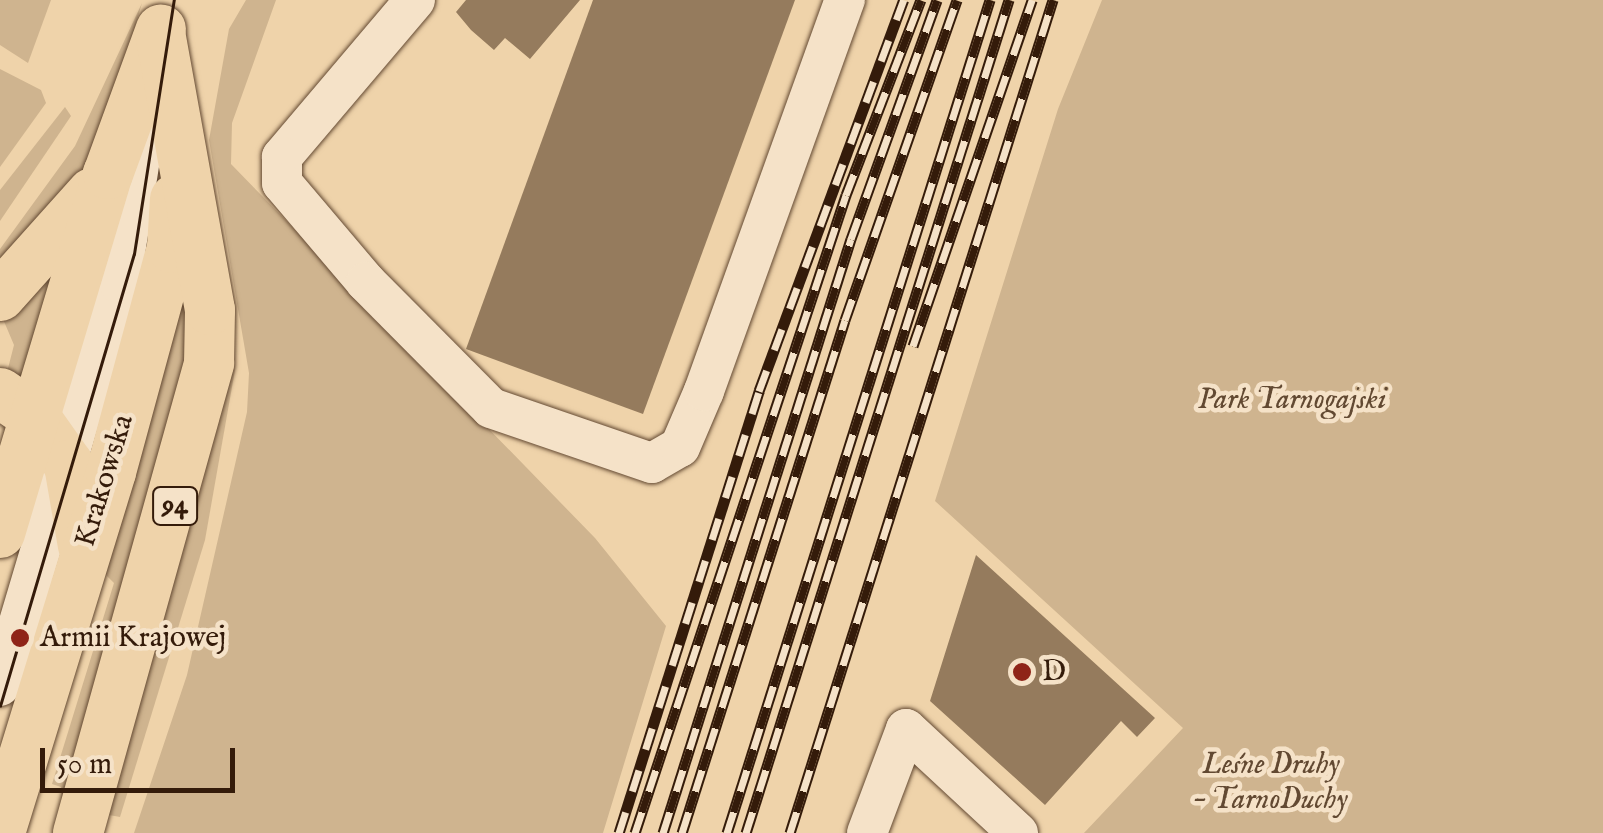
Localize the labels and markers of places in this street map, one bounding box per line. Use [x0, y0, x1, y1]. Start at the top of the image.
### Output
place label: Armii Krajowej [40, 620, 226, 656]
marker: Armii Krajowej [9, 627, 31, 649]
place label: D [1042, 654, 1066, 690]
marker: D [1011, 661, 1033, 683]

